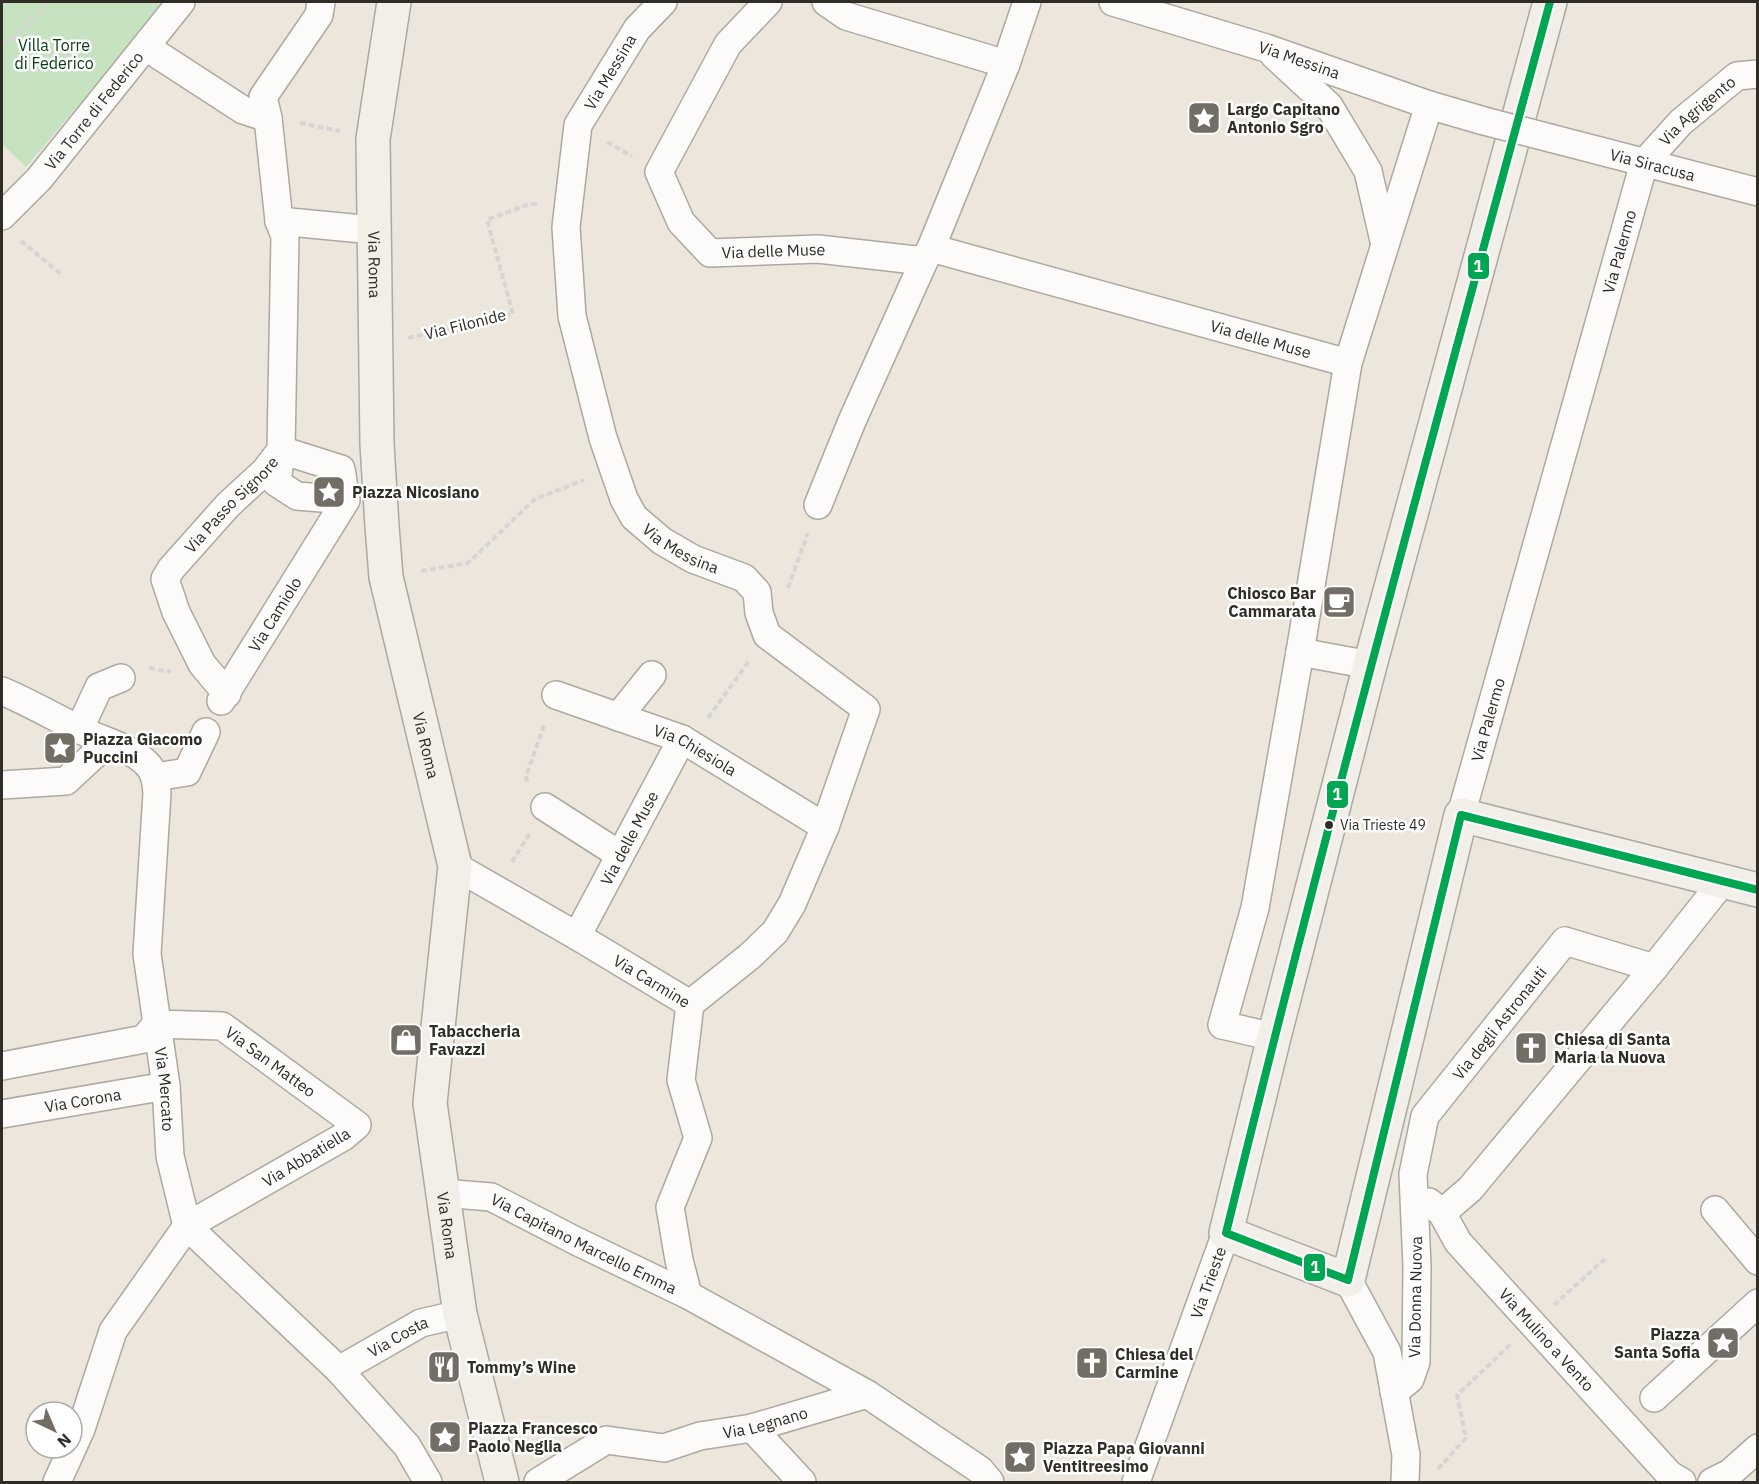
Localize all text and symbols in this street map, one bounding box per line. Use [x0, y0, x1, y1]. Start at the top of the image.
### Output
street label: Via Messina [580, 30, 641, 114]
park label: Villa Torre di Federico [14, 35, 94, 73]
street label: Via Messina [1256, 36, 1343, 83]
street label: Via Torre di Federico [40, 47, 148, 174]
street label: Via Agrigento [1655, 72, 1739, 150]
place label: Largo Capitano Antonio Sgro [1227, 99, 1340, 137]
place icon: Largo Capitano Antonio Sgro [1186, 100, 1222, 136]
street label: Via Siracusa [1608, 144, 1698, 185]
street label: Via Palermo [1598, 208, 1640, 296]
street label: Via Roma [364, 230, 385, 299]
street label: Via delle Muse [721, 239, 827, 263]
line badge: 1 [1467, 252, 1490, 280]
text: 1 [1473, 256, 1483, 276]
street label: Via Filonide [422, 304, 508, 344]
street label: Via delle Muse [1208, 315, 1314, 362]
street label: Via Passo Signore [180, 452, 283, 557]
place icon: Piazza Nicosiano [311, 474, 347, 510]
place label: Piazza Nicosiano [352, 482, 479, 502]
street label: Via Messina [638, 519, 722, 578]
street label: Via Camiolo [244, 573, 306, 656]
place label: Chiosco Bar Cammarata [1227, 583, 1317, 621]
cafe icon: Chiosco Bar Cammarata [1321, 584, 1357, 620]
street label: Via Palermo [1466, 675, 1509, 764]
street label: Via Roma [409, 710, 444, 781]
street label: Via Chiesiola [651, 720, 741, 780]
place label: Piazza Giacomo Puccini [83, 729, 202, 767]
place icon: Piazza Giacomo Puccini [42, 730, 78, 766]
line badge: 1 [1326, 780, 1349, 809]
text: 1 [1332, 784, 1342, 804]
street label: Via delle Muse [596, 787, 663, 889]
place label: Via Trieste 49 [1340, 816, 1426, 834]
marker: Via Trieste 49 [1323, 819, 1335, 831]
street label: Via Carmine [610, 950, 694, 1012]
street label: Via degli Astronauti [1448, 962, 1551, 1084]
place label: Tabaccheria Favazzi [429, 1021, 520, 1059]
street label: Via San Matteo [221, 1022, 320, 1101]
shop icon: Tabaccheria Favazzi [388, 1022, 424, 1058]
place label: Chiesa di Santa Maria la Nuova [1554, 1029, 1670, 1067]
church icon: Chiesa di Santa Maria la Nuova [1513, 1030, 1549, 1066]
street label: Via Mercato [151, 1046, 179, 1132]
street label: Via Corona [43, 1084, 123, 1117]
street label: Via Abbatiella [258, 1123, 354, 1191]
street label: Via Capitano Marcello Emma [488, 1189, 680, 1298]
street label: Via Roma [433, 1191, 462, 1261]
street label: Via Donna Nuova [1404, 1236, 1426, 1358]
street label: Via Trieste [1186, 1244, 1230, 1321]
line badge: 1 [1303, 1253, 1326, 1282]
text: 1 [1310, 1257, 1320, 1277]
street label: Via Mulino a Vento [1495, 1284, 1599, 1395]
street label: Via Costa [364, 1312, 430, 1361]
place label: Piazza Santa Sofia [1614, 1324, 1700, 1362]
place icon: Piazza Santa Sofia [1705, 1325, 1741, 1361]
place label: Chiesa del Carmine [1115, 1344, 1193, 1382]
church icon: Chiesa del Carmine [1074, 1345, 1110, 1381]
restaurant icon: Tommy’s Wine [426, 1349, 462, 1385]
place label: Tommy’s Wine [467, 1357, 576, 1377]
north arrow [24, 1400, 84, 1460]
street label: Via Legnano [721, 1402, 810, 1442]
place label: Piazza Francesco Paolo Neglia [468, 1418, 598, 1456]
place icon: Piazza Francesco Paolo Neglia [427, 1419, 463, 1455]
text: N [53, 1430, 76, 1452]
place label: Piazza Papa Giovanni Ventitreesimo [1043, 1438, 1205, 1476]
place icon: Piazza Papa Giovanni Ventitreesimo [1002, 1439, 1038, 1475]

